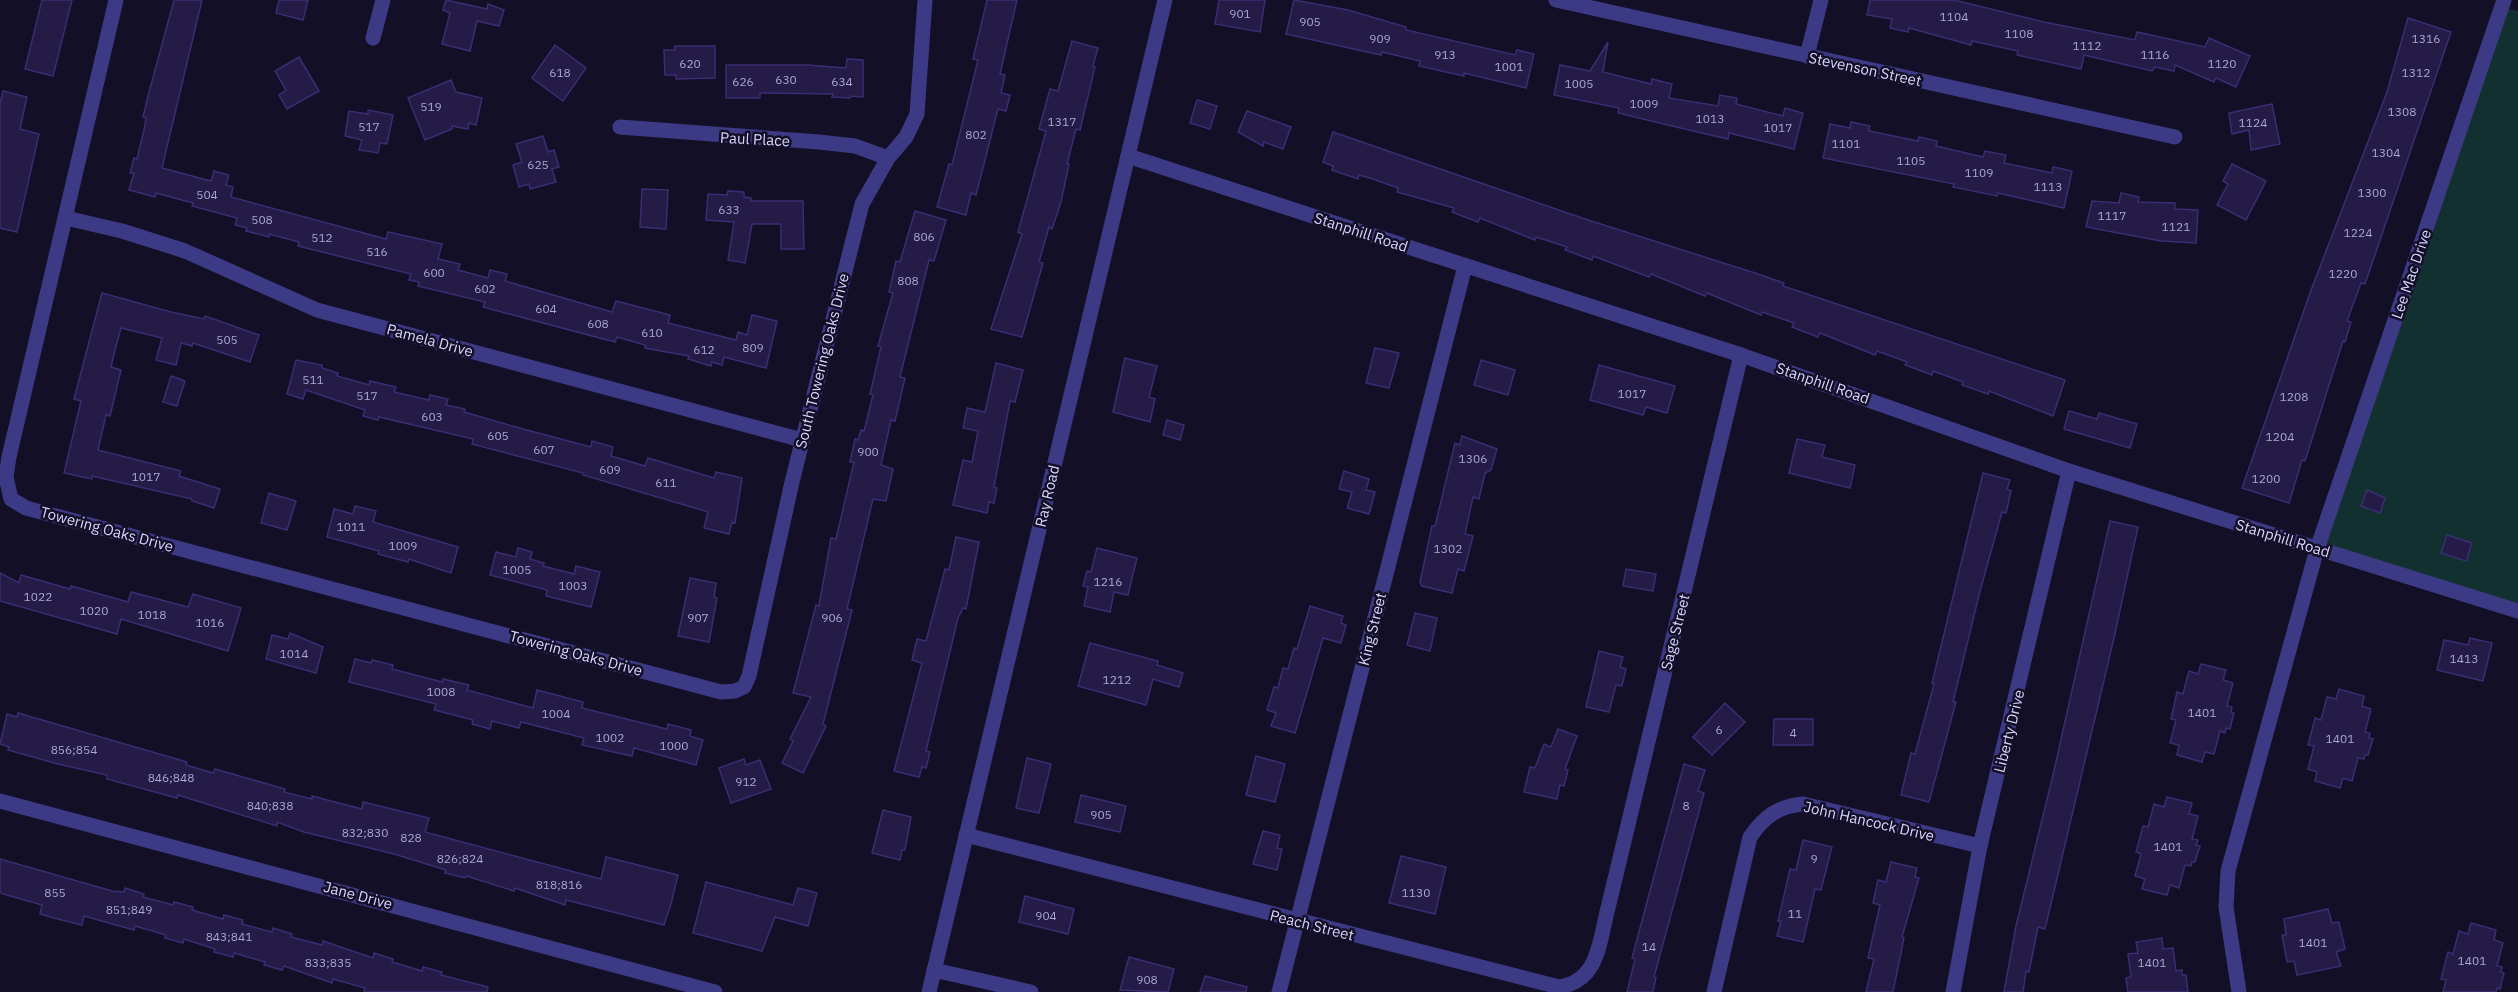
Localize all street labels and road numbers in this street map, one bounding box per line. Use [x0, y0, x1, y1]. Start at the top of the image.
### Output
street label: Stevenson Street [1807, 48, 1923, 90]
street label: Paul Place [720, 128, 790, 150]
street label: Stanphill Road [1312, 208, 1410, 256]
street label: Lee Mac Drive [2387, 227, 2435, 321]
street label: South Towering Oaks Drive [791, 271, 853, 451]
street label: Pamela Drive [385, 319, 475, 361]
street label: Stanphill Road [1774, 358, 1872, 408]
street label: Ray Road [1031, 463, 1063, 529]
street label: Towering Oaks Drive [38, 502, 176, 556]
street label: Stanphill Road [2234, 515, 2332, 561]
street label: King Street [1354, 591, 1390, 667]
street label: Sage Street [1656, 592, 1694, 672]
street label: Towering Oaks Drive [507, 626, 645, 680]
street label: Liberty Drive [1990, 688, 2028, 774]
street label: John Hancock Drive [1802, 797, 1936, 845]
street label: Jane Drive [321, 877, 395, 913]
street label: Peach Street [1268, 905, 1356, 945]

